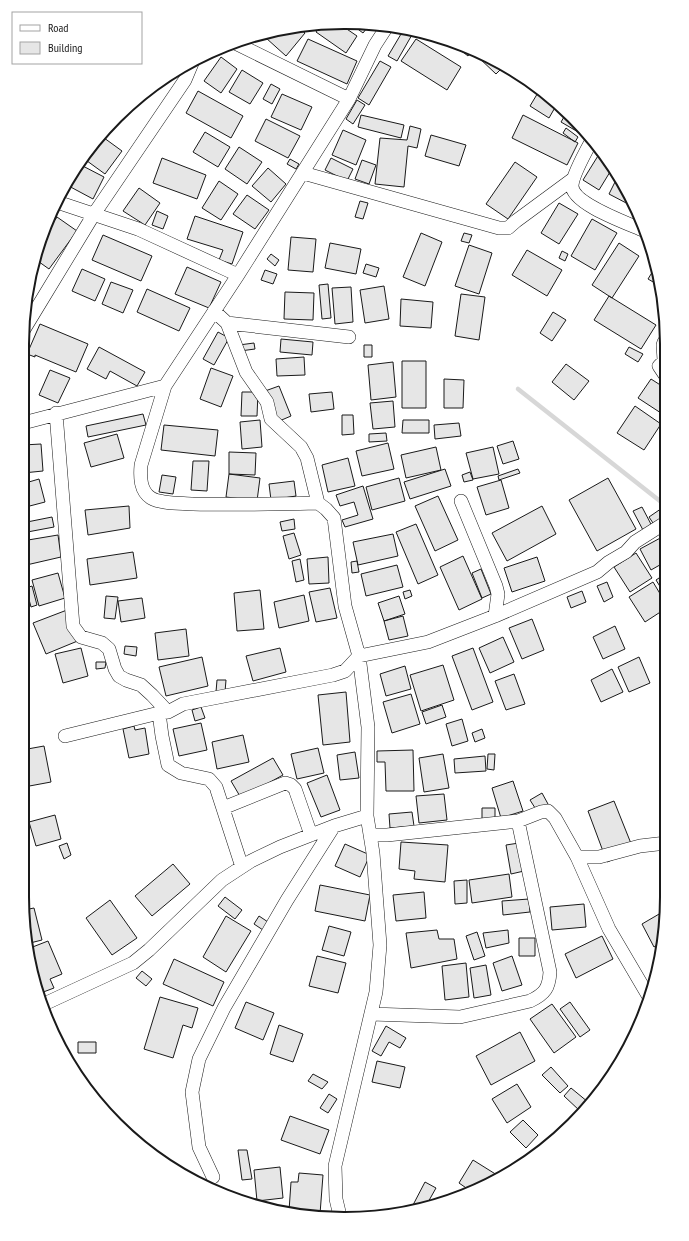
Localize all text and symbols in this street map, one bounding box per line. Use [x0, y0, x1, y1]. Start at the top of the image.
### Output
legend [12, 12, 142, 64]
text: Road [48, 20, 68, 35]
text: Building [48, 40, 83, 55]

